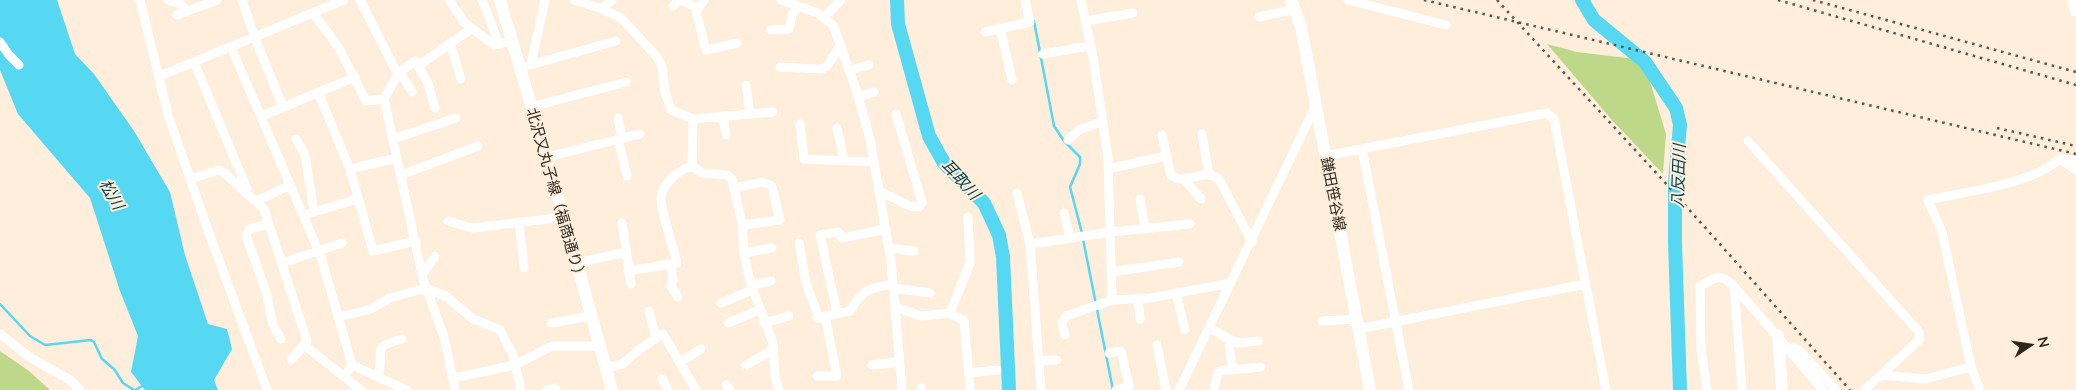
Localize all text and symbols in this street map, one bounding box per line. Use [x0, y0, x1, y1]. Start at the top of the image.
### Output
street label: 北沢又丸子線（福商通り） [523, 106, 590, 284]
water label: 八反田川 [1667, 142, 1689, 208]
water label: 耳取川 [937, 155, 986, 205]
street label: 鎌田笹谷線 [1317, 155, 1350, 233]
water label: 松川 [95, 175, 130, 215]
north arrow [2006, 320, 2056, 370]
text: N [2034, 335, 2054, 349]

